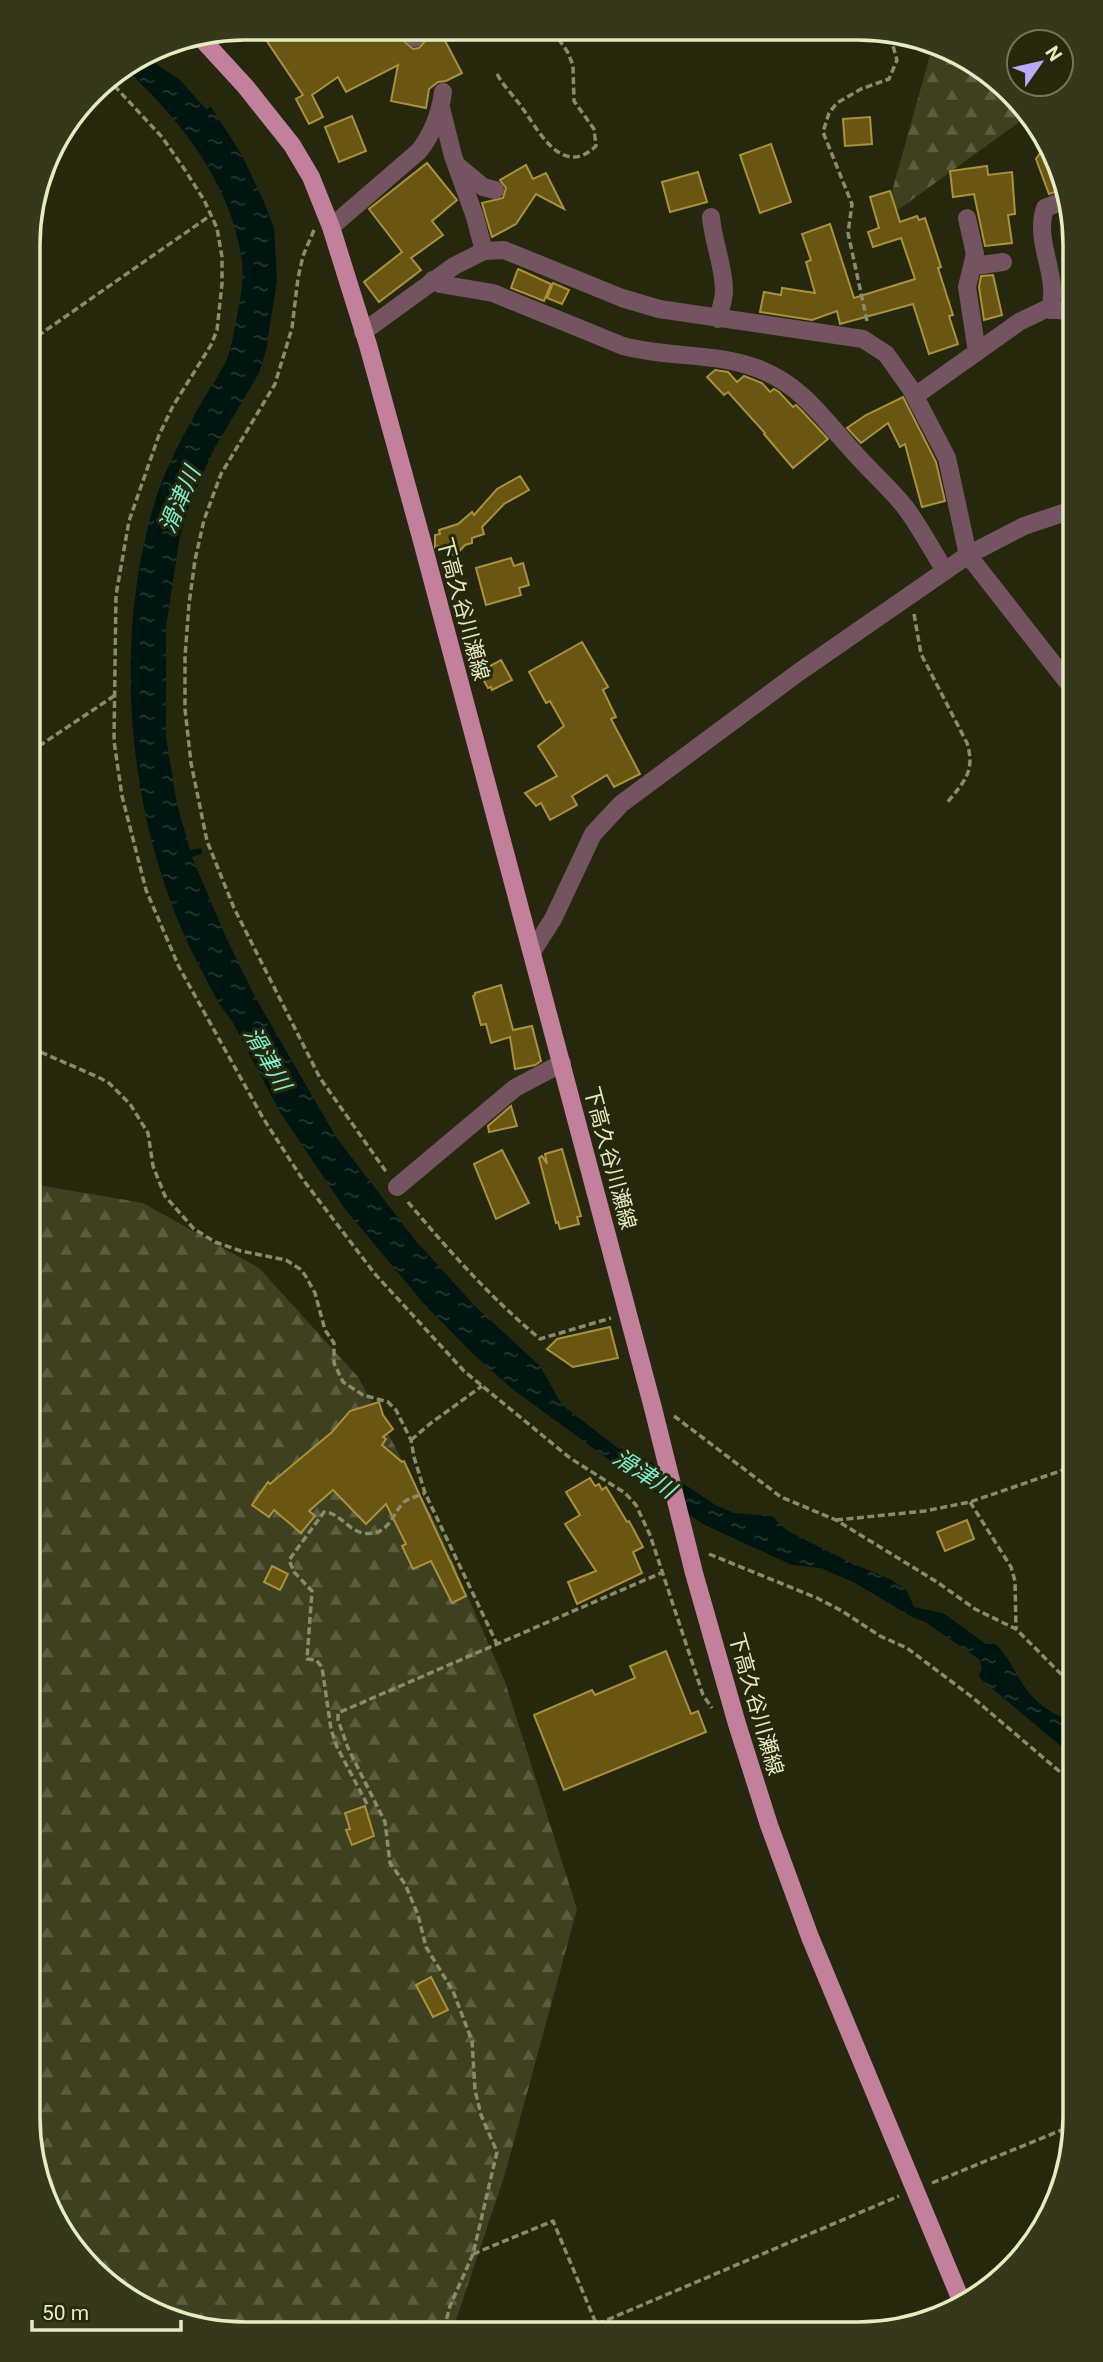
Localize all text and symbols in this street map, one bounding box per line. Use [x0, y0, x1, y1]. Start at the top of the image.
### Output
north arrow [1005, 28, 1075, 98]
text: N [1040, 42, 1067, 66]
water label: 滑津川 [154, 460, 207, 537]
street label: 下高久谷川瀬線 [432, 535, 494, 683]
water label: 滑津川 [238, 1022, 297, 1098]
street label: 下高久谷川瀬線 [579, 1084, 641, 1232]
water label: 滑津川 [608, 1444, 683, 1506]
street label: 下高久谷川瀬線 [724, 1630, 788, 1778]
scale bar [32, 2288, 180, 2332]
text: 50 m [42, 2301, 89, 2325]

